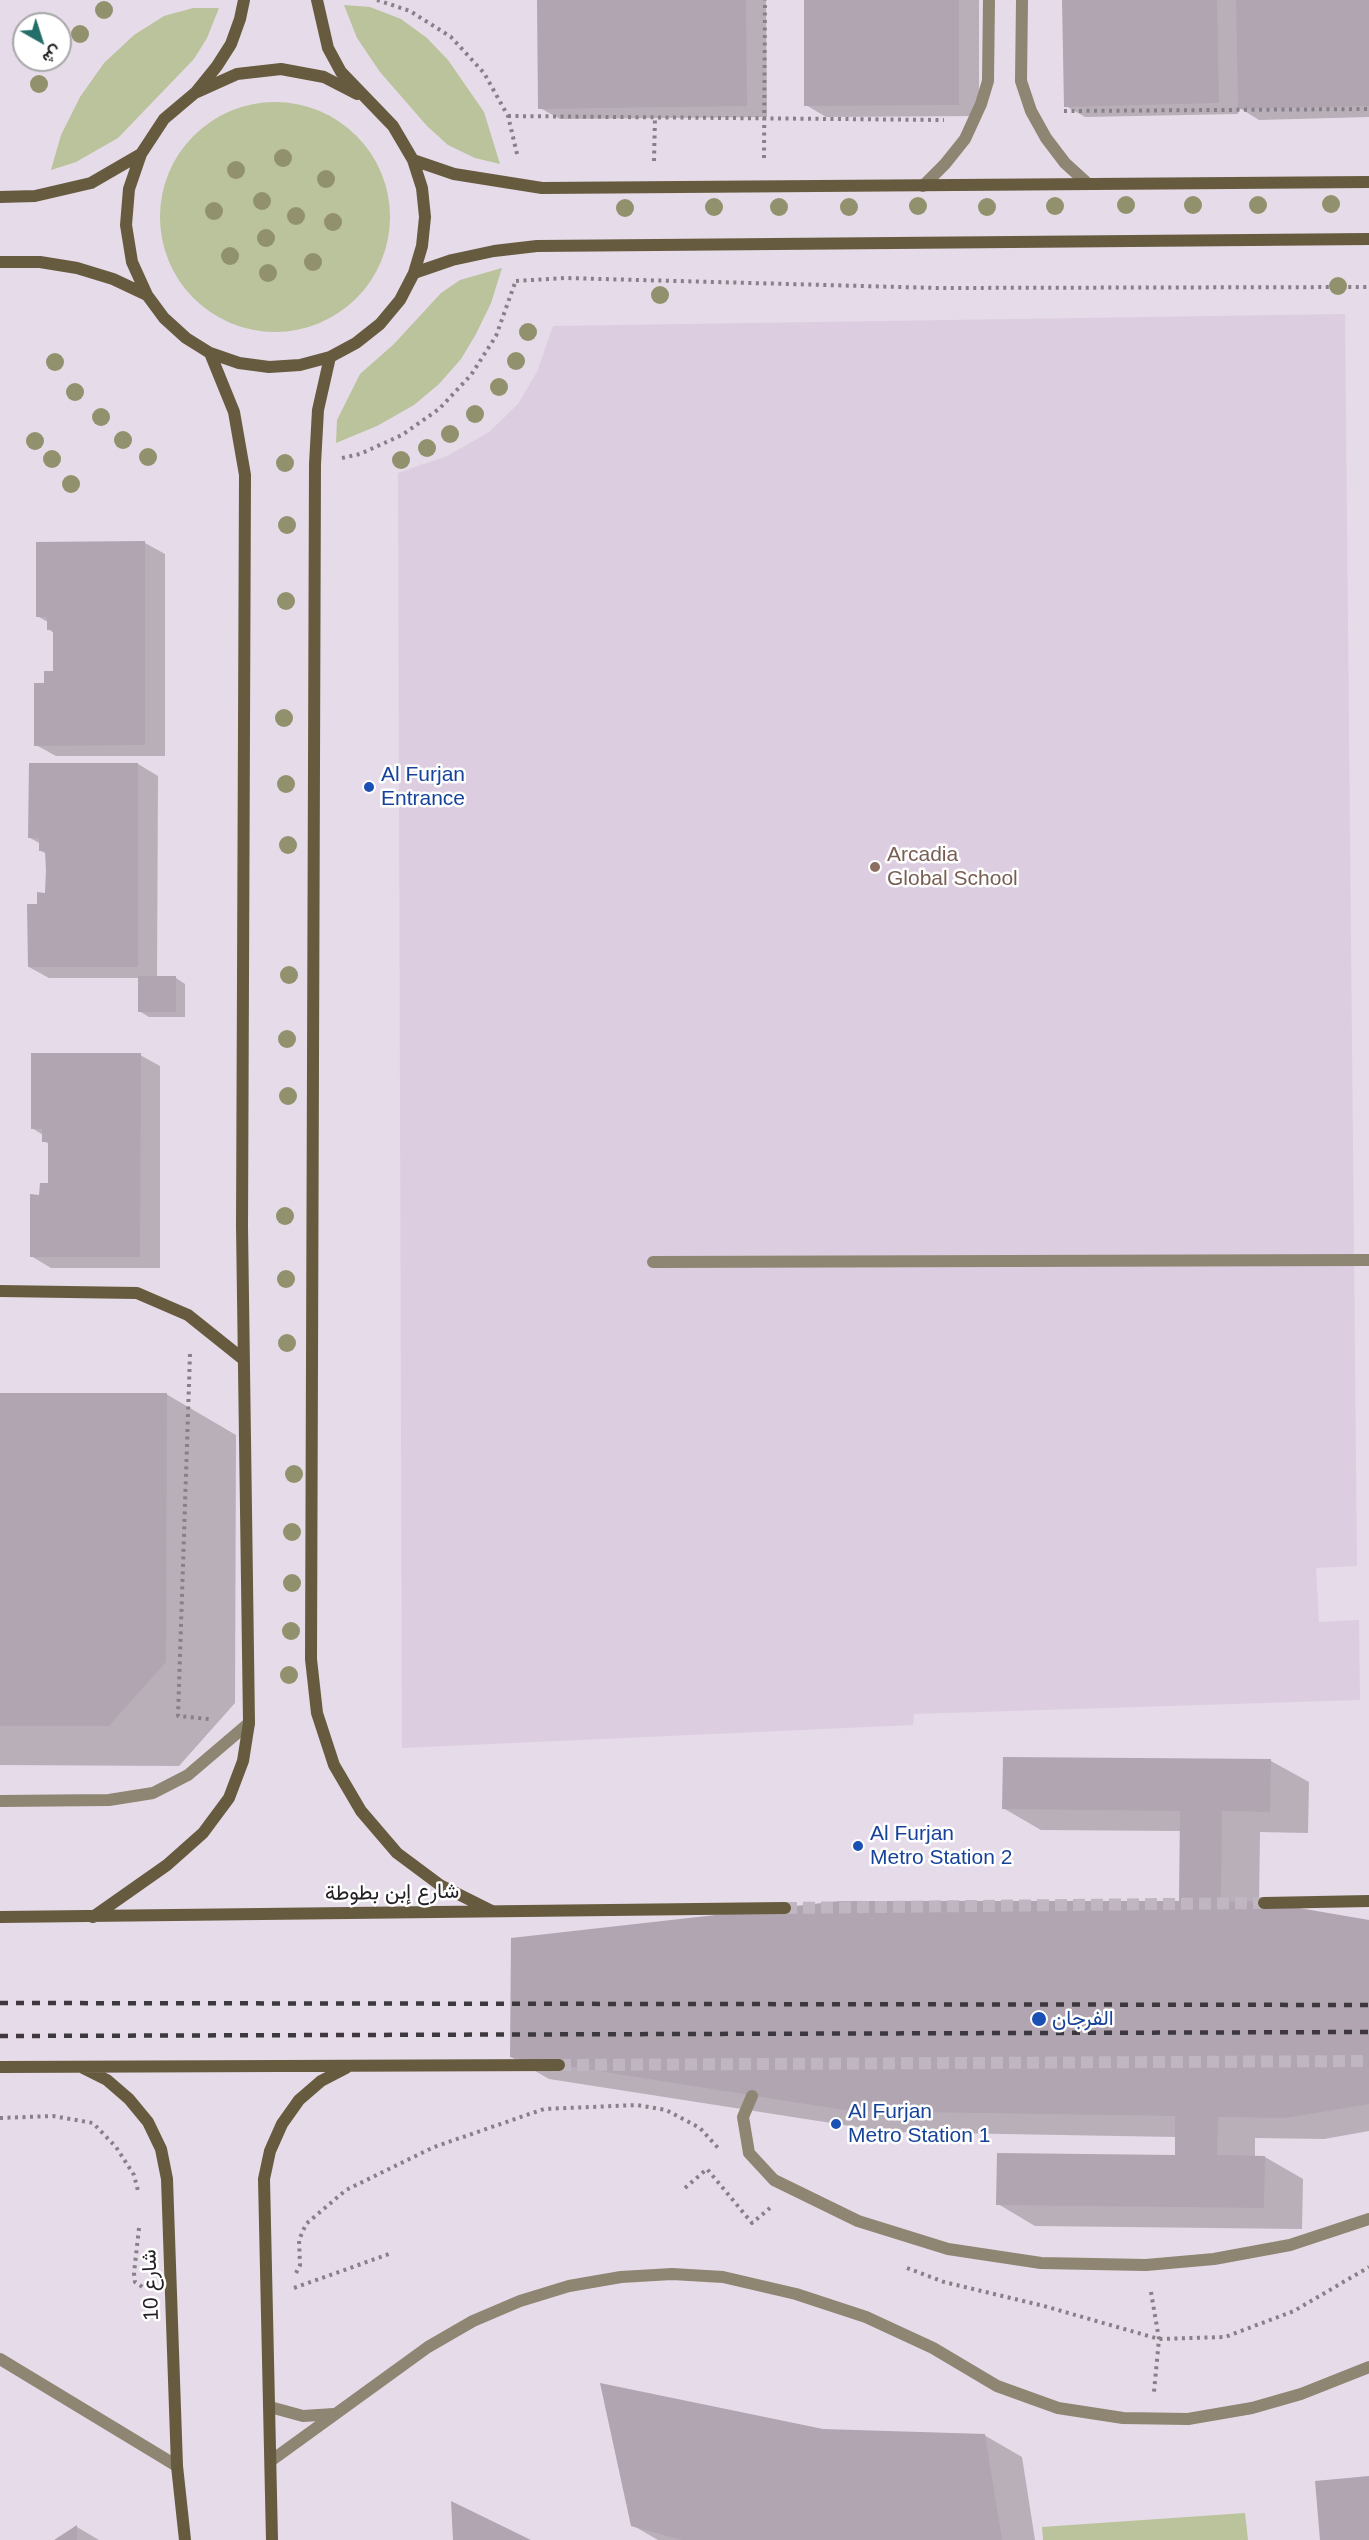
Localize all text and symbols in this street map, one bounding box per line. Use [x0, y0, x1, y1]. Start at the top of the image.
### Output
north arrow [12, 12, 72, 72]
text: ش [40, 42, 65, 67]
place label: Al Furjan Entrance [381, 762, 465, 812]
marker: Al Furjan Entrance [362, 780, 376, 794]
place label: Arcadia Global School [887, 842, 1018, 892]
marker: Arcadia Global School [868, 860, 882, 874]
place label: Al Furjan Metro Station 2 [870, 1821, 1012, 1871]
marker: Al Furjan Metro Station 2 [851, 1839, 865, 1853]
street label: شارع إبن بطوطة [325, 1879, 459, 1907]
place label: الفرجان [1052, 2006, 1114, 2032]
marker: الفرجان [1030, 2010, 1048, 2028]
place label: Al Furjan Metro Station 1 [848, 2099, 990, 2149]
marker: Al Furjan Metro Station 1 [829, 2117, 843, 2131]
street label: شارع 10 [137, 2249, 165, 2321]

